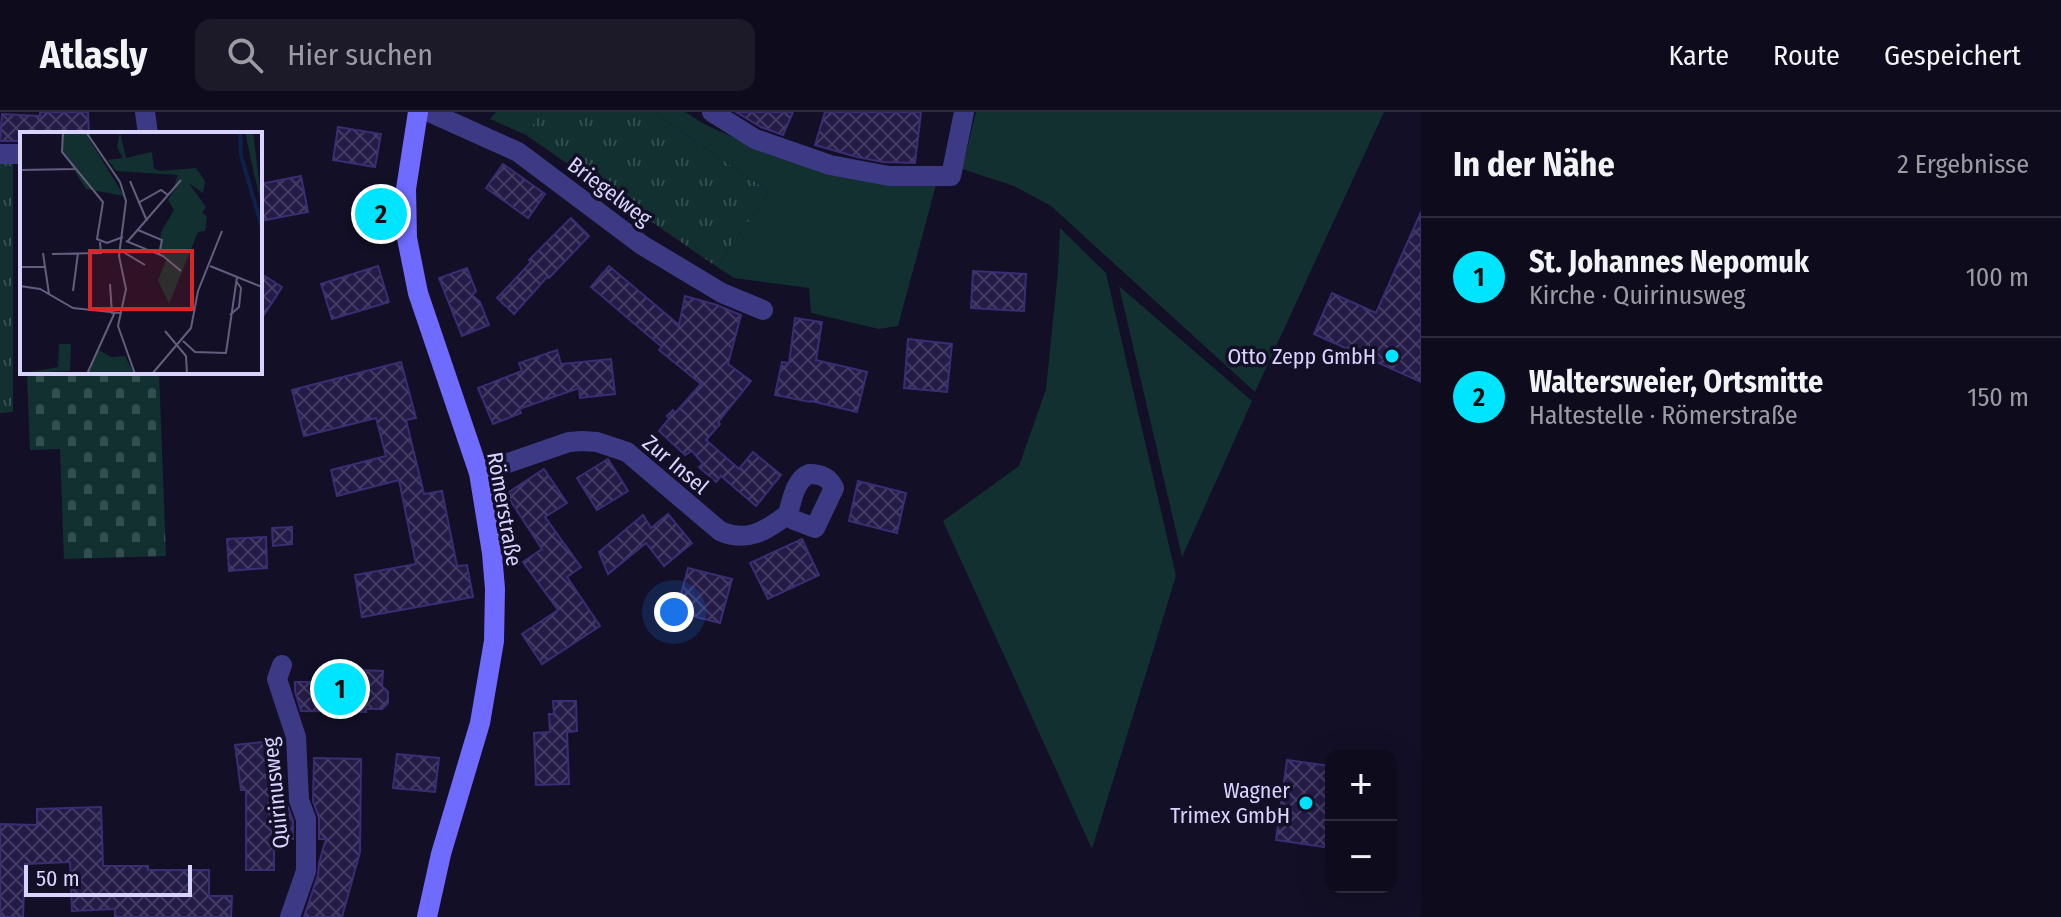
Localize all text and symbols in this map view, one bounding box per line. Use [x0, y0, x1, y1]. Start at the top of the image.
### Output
search box [195, 19, 755, 91]
text: Atlasly [40, 32, 147, 78]
icon: search [223, 33, 267, 77]
text: Hier suchen [287, 37, 433, 73]
text: Karte [1668, 39, 1729, 72]
text: Route [1773, 39, 1840, 72]
text: Gespeichert [1884, 39, 2021, 72]
inset map [20, 132, 262, 374]
text: In der Nähe [1453, 144, 1615, 185]
text: 2 Ergebnisse [1897, 149, 2029, 180]
street label: Briegelweg [562, 151, 658, 232]
pin: 2 [355, 184, 407, 244]
text: St. Johannes Nepomuk [1529, 244, 1809, 280]
text: 1 [1474, 262, 1485, 293]
text: 100 m [1966, 262, 2029, 293]
text: Kirche · Quirinusweg [1529, 280, 1745, 311]
place label: Otto Zepp GmbH [1227, 343, 1376, 370]
marker: Otto Zepp GmbH [1383, 347, 1401, 365]
text: Waltersweier, Ortsmitte [1529, 364, 1823, 400]
text: 2 [1473, 382, 1485, 413]
text: 150 m [1967, 382, 2029, 413]
text: Haltestelle · Römerstraße [1529, 400, 1798, 431]
street label: Zur Insel [637, 429, 714, 500]
street label: Römerstraße [481, 450, 528, 568]
your location [654, 592, 694, 632]
pin: 1 [314, 659, 366, 719]
street label: Quirinusweg [256, 735, 295, 850]
map controls [1325, 749, 1397, 893]
button: + [1325, 749, 1397, 821]
place label: Wagner Trimex GmbH [1170, 777, 1290, 829]
marker: Wagner Trimex GmbH [1297, 794, 1315, 812]
button: − [1325, 821, 1397, 893]
scale bar [24, 861, 192, 897]
text: 50 m [36, 865, 80, 892]

